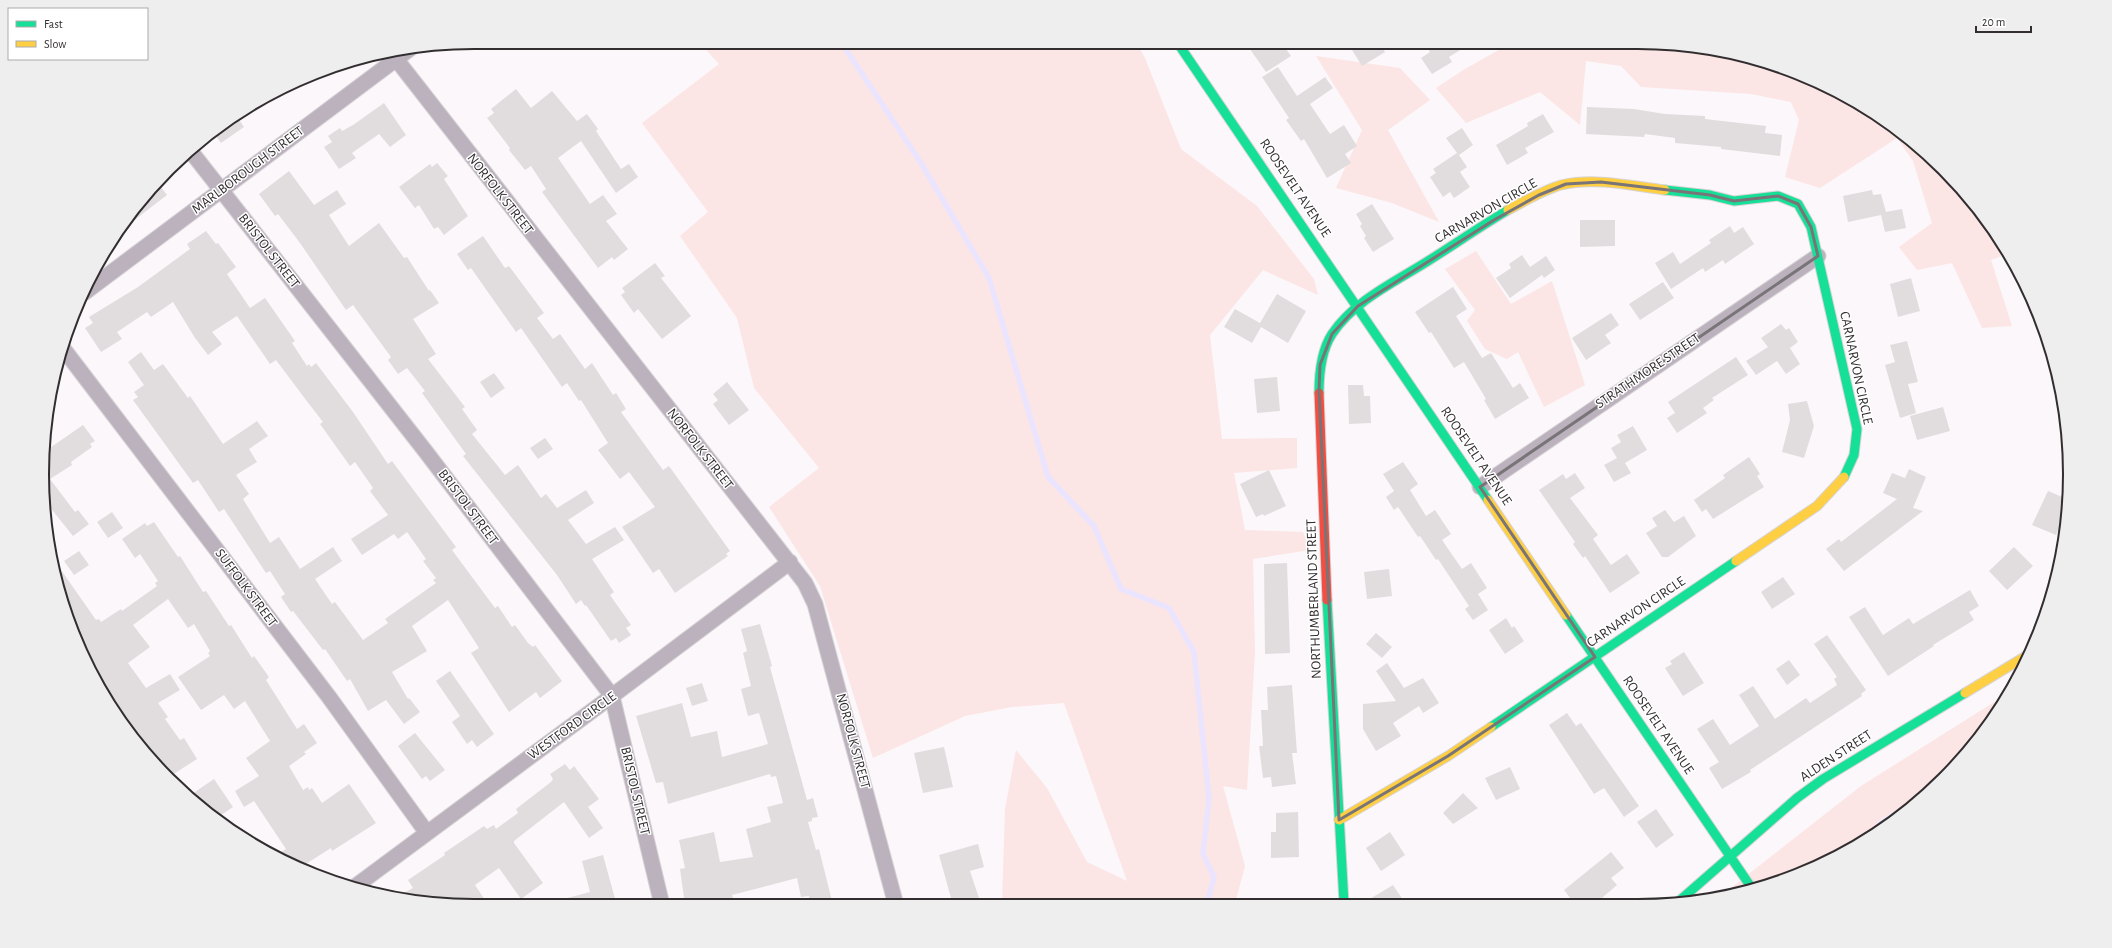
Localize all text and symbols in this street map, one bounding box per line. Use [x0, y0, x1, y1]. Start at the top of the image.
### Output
legend [8, 8, 148, 60]
scale bar [1976, 8, 2031, 34]
text: 20 m [1982, 16, 2005, 28]
text: Fast [44, 18, 63, 30]
text: Slow [44, 38, 66, 50]
street label: MARLBOROUGH STREET [189, 123, 307, 217]
street label: ROOSEVELT AVENUE [1257, 136, 1333, 240]
street label: NORFOLK STREET [464, 151, 536, 237]
street label: CARNARVON CIRCLE [1433, 176, 1540, 246]
street label: BRISTOL STREET [236, 211, 302, 291]
street label: CARNARVON CIRCLE [1837, 310, 1875, 426]
street label: STRATHMORE STREET [1593, 331, 1703, 411]
street label: ROOSEVELT AVENUE [1438, 404, 1514, 508]
street label: NORFOLK STREET [664, 406, 736, 492]
street label: BRISTOL STREET [435, 467, 501, 547]
street label: NORTHUMBERLAND STREET [1304, 519, 1324, 679]
street label: SUFFOLK STREET [212, 546, 280, 630]
street label: CARNARVON CIRCLE [1584, 574, 1688, 650]
street label: ROOSEVELT AVENUE [1620, 673, 1696, 777]
street label: WESTFORD CIRCLE [525, 689, 619, 763]
street label: NORFOLK STREET [834, 692, 872, 790]
street label: ALDEN STREET [1797, 727, 1875, 784]
street label: BRISTOL STREET [618, 746, 652, 837]

